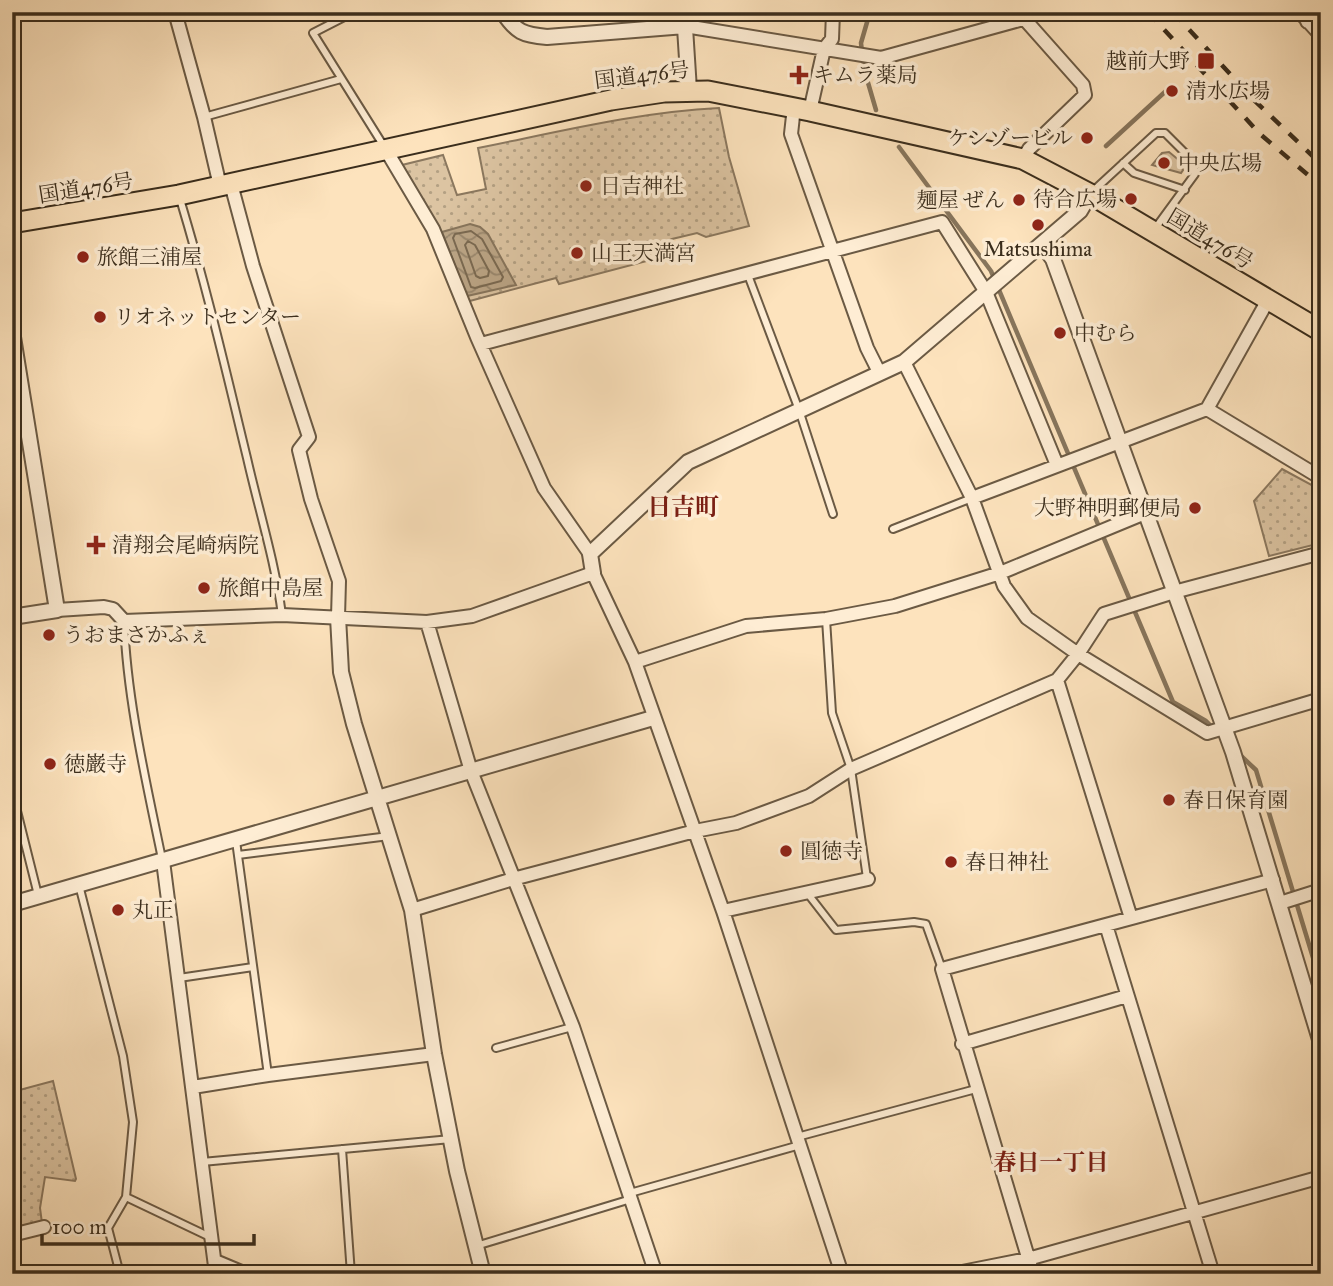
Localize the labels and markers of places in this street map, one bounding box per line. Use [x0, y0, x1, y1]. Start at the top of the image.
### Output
place label: 越前大野 [1106, 48, 1190, 74]
marker: 越前大野 [1196, 51, 1216, 71]
place label: キムラ薬局 [813, 62, 918, 88]
marker: キムラ薬局 [791, 67, 807, 83]
place label: 清水広場 [1186, 78, 1270, 104]
marker: 清水広場 [1164, 83, 1180, 99]
place label: ケンゾービル [948, 125, 1073, 151]
marker: ケンゾービル [1079, 130, 1095, 146]
place label: 中央広場 [1178, 150, 1262, 176]
marker: 中央広場 [1156, 155, 1172, 171]
place label: 日吉神社 [600, 173, 684, 199]
marker: 日吉神社 [578, 178, 594, 194]
place label: 待合広場 [1033, 186, 1117, 212]
place label: 麺屋 ぜん [916, 187, 1005, 213]
marker: 待合広場 [1123, 191, 1139, 207]
marker: 麺屋 ぜん [1011, 192, 1027, 208]
marker: Matsushima [1030, 217, 1046, 233]
place label: Matsushima [984, 236, 1092, 262]
place label: 山王天満宮 [591, 240, 696, 266]
place label: 旅館三浦屋 [97, 244, 202, 270]
marker: 山王天満宮 [569, 245, 585, 261]
marker: 旅館三浦屋 [75, 249, 91, 265]
place label: リオネットセンター [114, 304, 301, 330]
marker: リオネットセンター [92, 309, 108, 325]
place label: 中むら [1074, 320, 1137, 346]
marker: 中むら [1052, 325, 1068, 341]
place label: 大野神明郵便局 [1034, 495, 1181, 521]
marker: 大野神明郵便局 [1187, 500, 1203, 516]
place label: 清翔会尾崎病院 [112, 532, 259, 558]
marker: 清翔会尾崎病院 [86, 535, 106, 555]
place label: 旅館中島屋 [218, 575, 323, 601]
marker: 旅館中島屋 [196, 580, 212, 596]
place label: うおまさかふぇ [63, 622, 210, 648]
marker: うおまさかふぇ [41, 627, 57, 643]
place label: 徳巌寺 [64, 751, 127, 777]
marker: 徳巌寺 [42, 756, 58, 772]
place label: 春日保育園 [1183, 787, 1288, 813]
marker: 春日保育園 [1161, 792, 1177, 808]
place label: 圓徳寺 [800, 838, 863, 864]
marker: 圓徳寺 [778, 843, 794, 859]
place label: 春日神社 [965, 849, 1049, 875]
marker: 春日神社 [943, 854, 959, 870]
place label: 丸正 [132, 897, 174, 923]
marker: 丸正 [110, 902, 126, 918]

